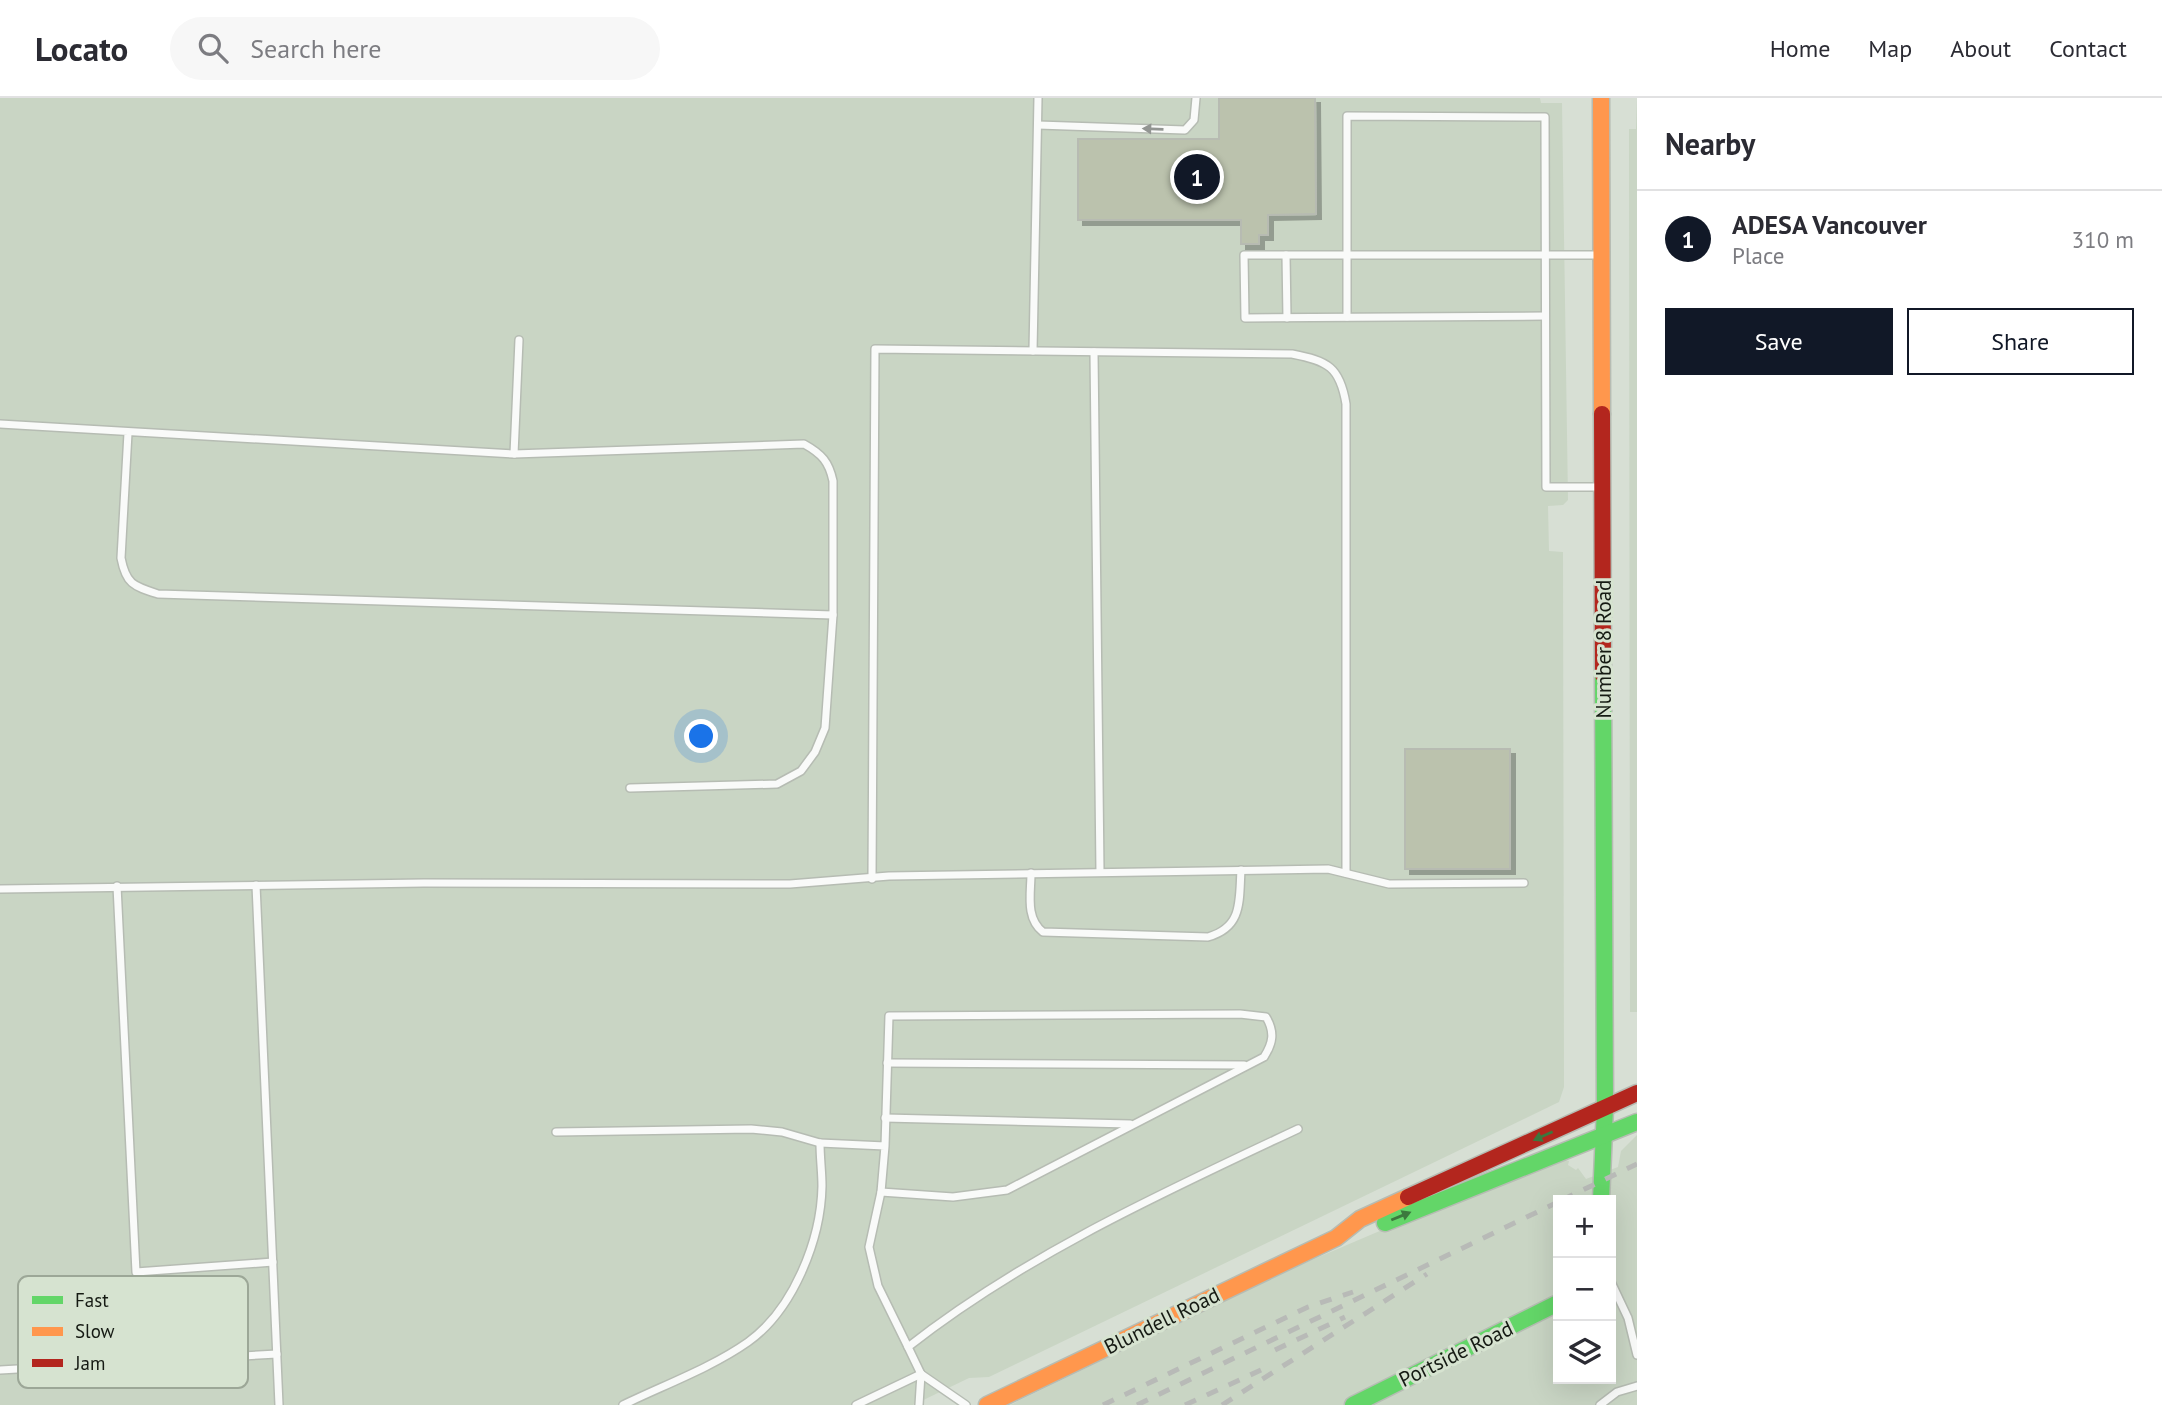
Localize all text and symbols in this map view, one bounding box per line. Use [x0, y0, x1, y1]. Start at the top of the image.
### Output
search box [170, 17, 660, 80]
text: Locato [35, 27, 128, 70]
icon: search [194, 29, 232, 67]
text: Search here [250, 32, 381, 65]
text: Home [1770, 33, 1830, 64]
text: Map [1868, 33, 1912, 64]
text: About [1950, 33, 2011, 64]
text: Contact [2049, 33, 2127, 64]
one-way arrow [1142, 123, 1164, 134]
text: Nearby [1665, 124, 1755, 163]
pin: 1 [1174, 151, 1220, 203]
text: ADESA Vancouver [1732, 208, 1927, 241]
text: 1 [1681, 225, 1695, 254]
text: 310 m [2072, 225, 2134, 254]
text: Place [1732, 241, 1785, 270]
button: Save [1665, 308, 1893, 375]
button: Share [1907, 308, 2134, 375]
street label: Number 8 Road [1590, 580, 1617, 718]
your location [684, 719, 718, 753]
one-way arrow [1532, 1131, 1553, 1142]
map controls [1553, 1195, 1616, 1384]
button: + [1553, 1195, 1616, 1258]
one-way arrow [1391, 1211, 1412, 1222]
button: − [1553, 1258, 1616, 1321]
legend [18, 1276, 248, 1388]
street label: Blundell Road [1099, 1281, 1224, 1360]
text: Fast [75, 1288, 109, 1312]
street label: Portside Road [1394, 1314, 1517, 1393]
text: Slow [75, 1319, 115, 1343]
button: layers [1553, 1321, 1616, 1384]
text: Jam [74, 1351, 105, 1375]

